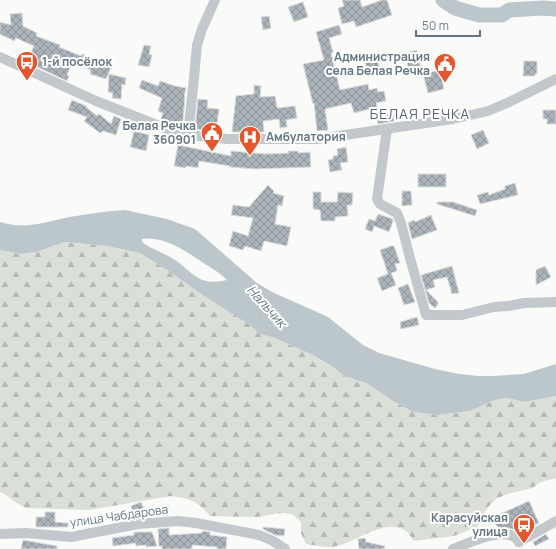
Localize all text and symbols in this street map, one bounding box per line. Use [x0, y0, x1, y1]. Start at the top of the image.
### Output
scale bar [416, 12, 480, 38]
text: 50 m [422, 17, 449, 34]
place label: Администрация села Белая Речка [326, 48, 430, 79]
bus stop icon: 1-й посёлок [14, 49, 40, 82]
public building icon: Администрация села Белая Речка [432, 51, 458, 84]
place label: 1-й посёлок [42, 53, 113, 70]
district label: БЕЛАЯ РЕЧКА [370, 104, 470, 123]
place label: Белая Речка 360901 [122, 117, 196, 148]
public building icon: Белая Речка 360901 [199, 120, 225, 153]
hospital icon: Амбулатория [237, 124, 263, 157]
place label: Амбулатория [266, 128, 346, 145]
water label: Нальчик [243, 281, 293, 333]
street label: улица Чабдарова [69, 500, 169, 531]
place label: Карасуйская улица [431, 509, 508, 540]
bus stop icon: Карасуйская улица [511, 512, 537, 545]

